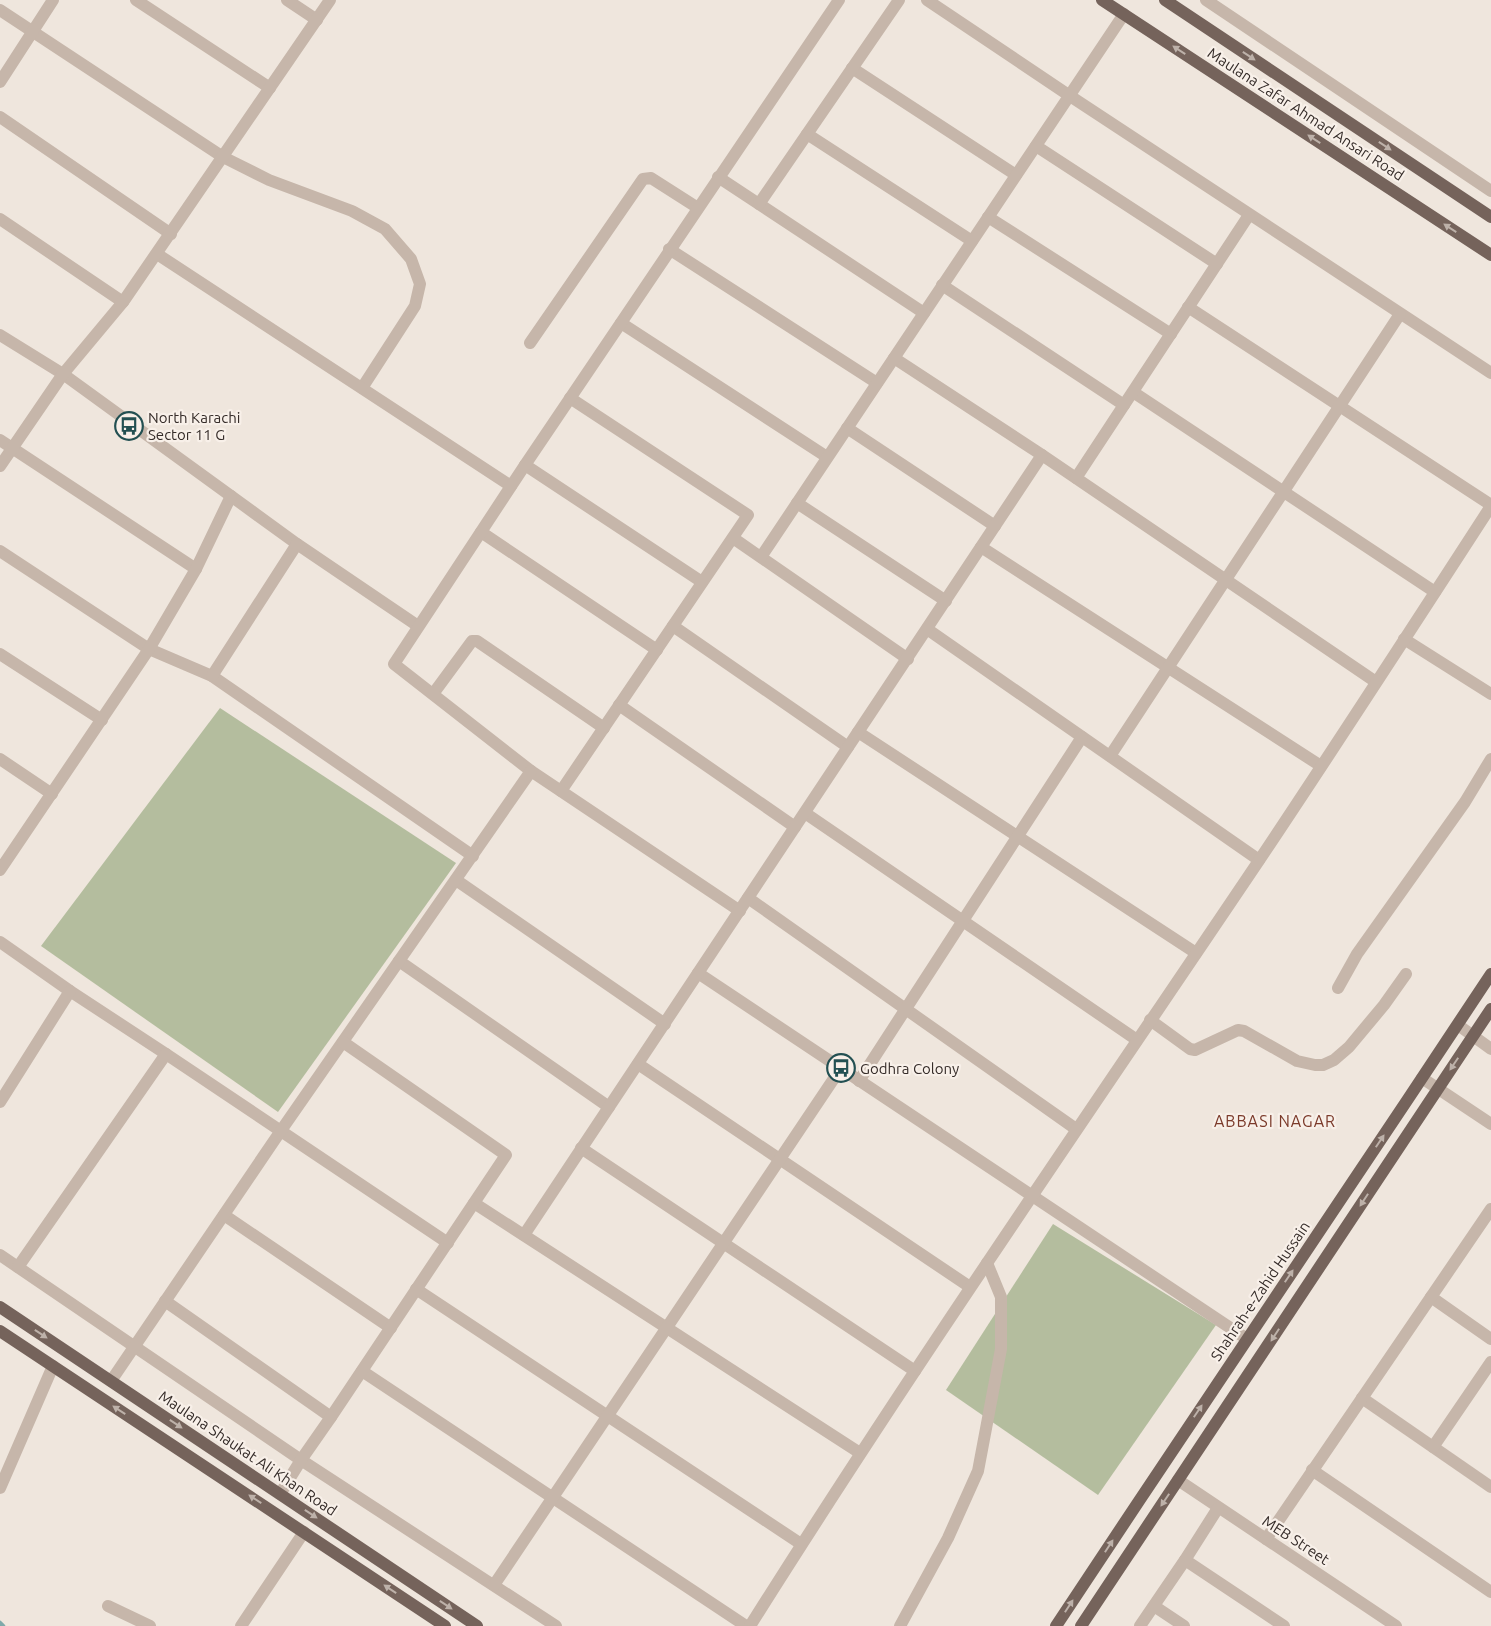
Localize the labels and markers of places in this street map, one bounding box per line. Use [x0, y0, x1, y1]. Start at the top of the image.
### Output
place label: North Karachi Sector 11 G [148, 409, 240, 443]
bus stop icon: North Karachi Sector 11 G [114, 411, 144, 441]
bus stop icon: Godhra Colony [826, 1053, 856, 1083]
place label: Godhra Colony [860, 1060, 959, 1077]

